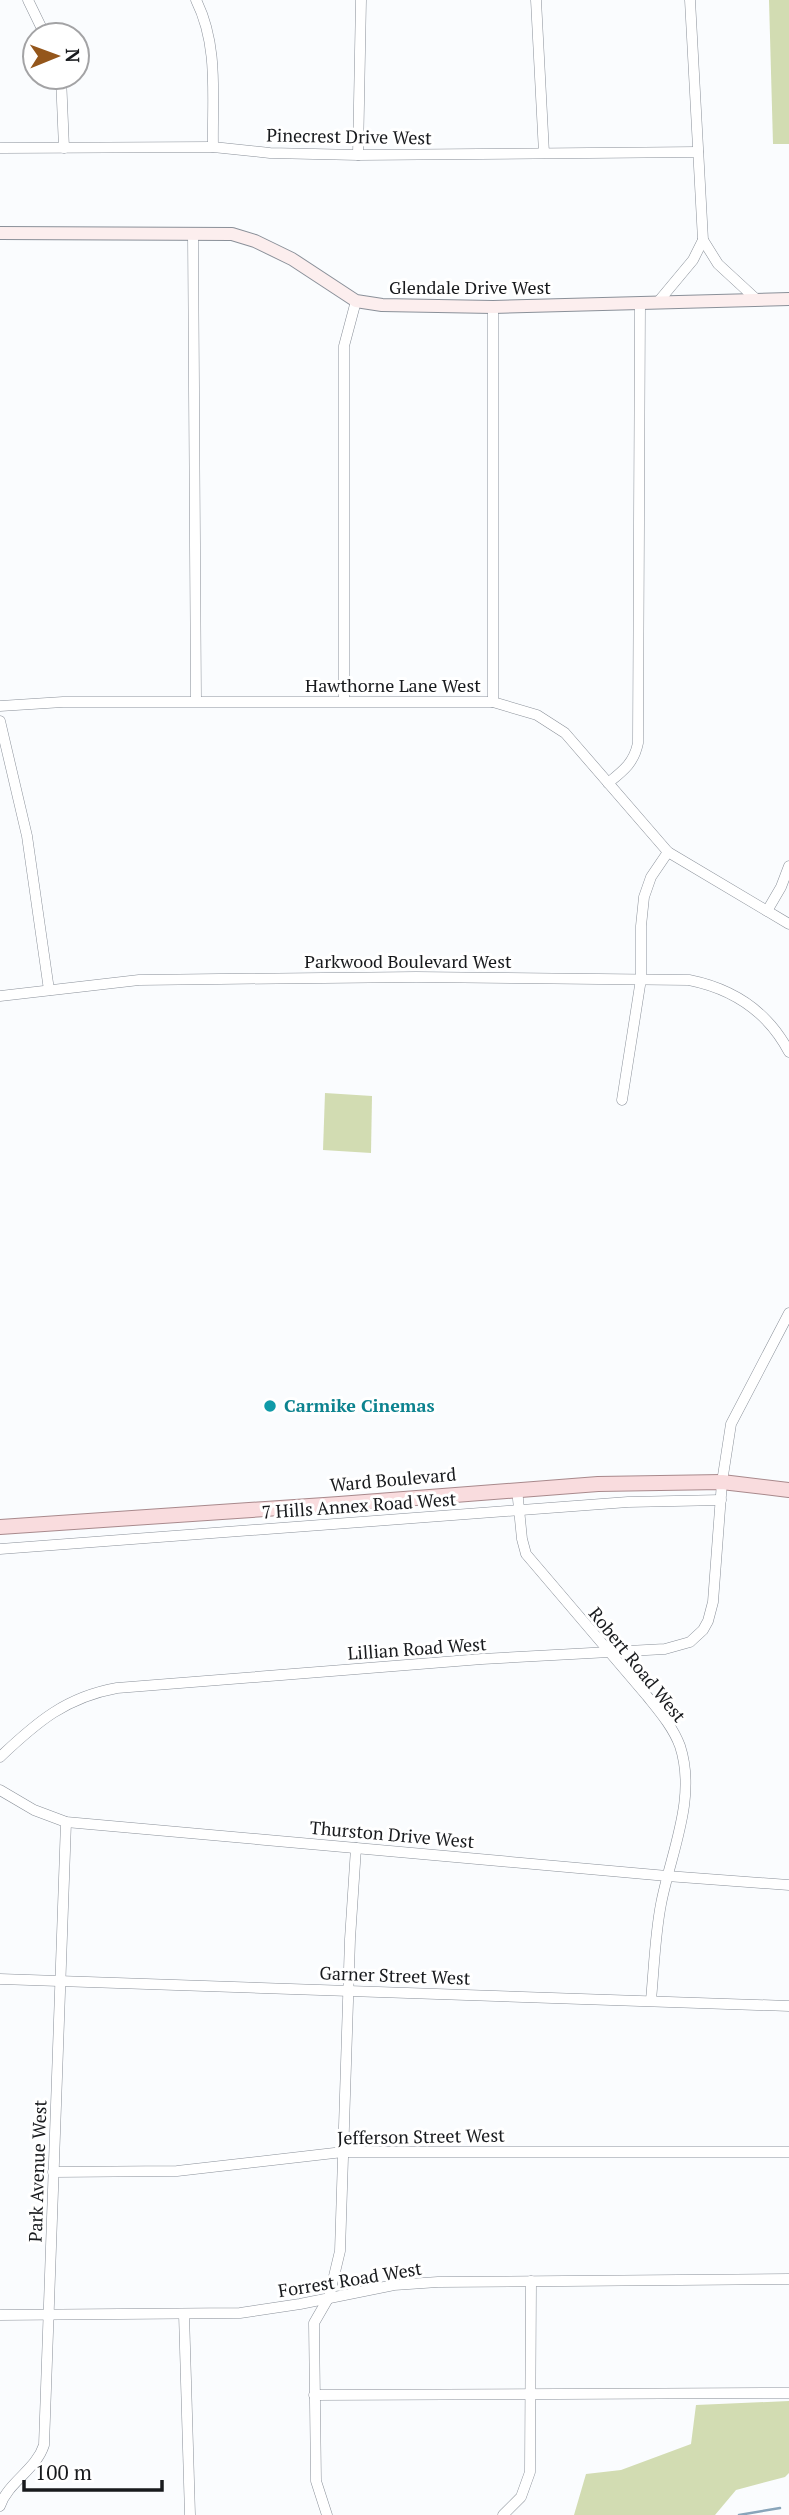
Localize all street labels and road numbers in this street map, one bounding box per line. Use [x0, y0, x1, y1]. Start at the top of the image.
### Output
street label: Pinecrest Drive West [266, 123, 432, 149]
street label: Glendale Drive West [389, 275, 551, 299]
street label: Hawthorne Lane West [305, 673, 481, 697]
street label: Parkwood Boulevard West [304, 949, 512, 973]
street label: Ward Boulevard [329, 1462, 457, 1496]
street label: 7 Hills Annex Road West [261, 1486, 457, 1524]
street label: Robert Road West [584, 1602, 692, 1727]
street label: Lillian Road West [347, 1631, 488, 1665]
street label: Thurston Drive West [309, 1815, 476, 1853]
street label: Garner Street West [319, 1960, 471, 1990]
street label: Park Avenue West [23, 2099, 51, 2243]
street label: Jefferson Street West [337, 2123, 505, 2149]
street label: Forrest Road West [276, 2256, 424, 2302]

